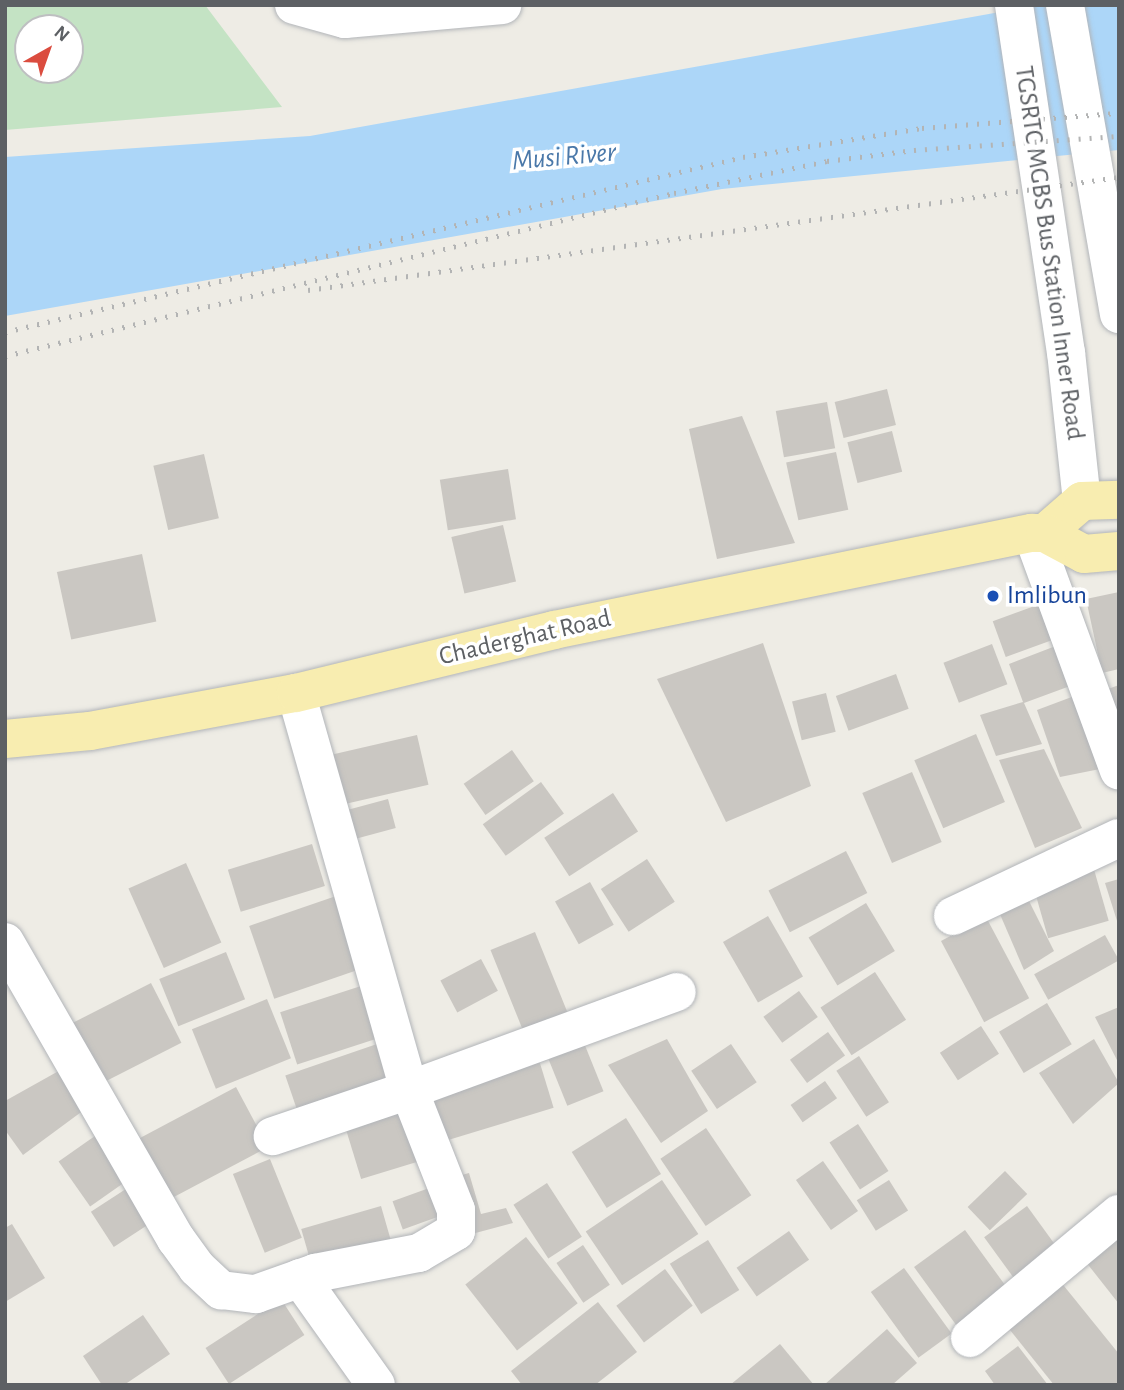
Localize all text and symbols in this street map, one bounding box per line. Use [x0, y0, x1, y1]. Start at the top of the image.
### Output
north arrow [14, 14, 84, 84]
text: N [50, 23, 73, 46]
street label: TGSRTC MGBS Bus Station Inner Road [1007, 64, 1091, 442]
water label: Musi River [511, 136, 617, 178]
place label: Imlibun [1007, 580, 1087, 612]
marker: Imlibun [985, 588, 1001, 604]
street label: Chaderghat Road [436, 603, 614, 673]

